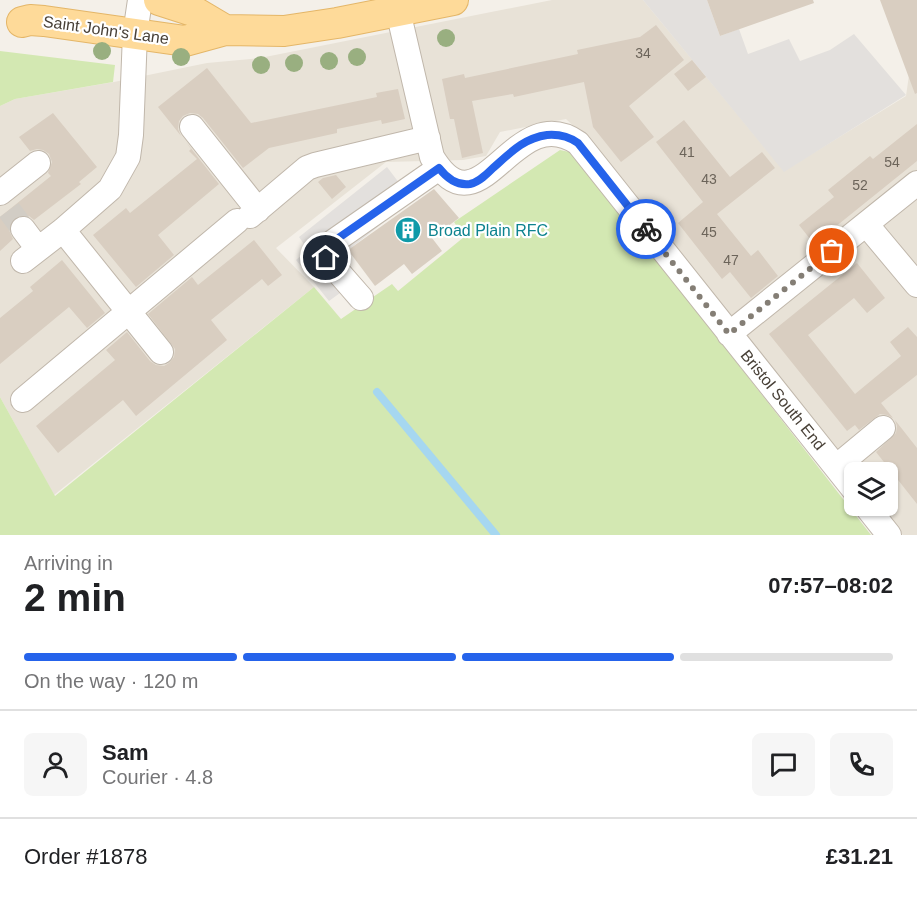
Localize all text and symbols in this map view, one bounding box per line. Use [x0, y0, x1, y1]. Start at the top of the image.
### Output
street label: Saint John's Lane [42, 13, 170, 47]
house number: 34 [635, 45, 651, 61]
house number: 41 [679, 144, 695, 160]
house number: 54 [884, 154, 900, 170]
house number: 43 [701, 171, 717, 187]
house number: 52 [852, 177, 868, 193]
courier [616, 199, 676, 259]
icon: bike [630, 213, 663, 246]
building icon: Broad Plain RFC [393, 215, 423, 245]
place label: Broad Plain RFC [428, 222, 548, 239]
house number: 45 [701, 224, 717, 240]
pin [806, 225, 857, 276]
pin [300, 232, 351, 283]
icon: bag [815, 234, 848, 267]
icon: home [309, 241, 342, 274]
house number: 47 [723, 252, 739, 268]
street label: Bristol South End [737, 347, 829, 453]
map controls [844, 462, 898, 516]
button: layers [844, 462, 898, 516]
text: Arriving in [24, 552, 113, 574]
text: 07:57–08:02 [768, 573, 893, 598]
text: 2 min [24, 576, 126, 619]
text: On the way · 120 m [24, 670, 199, 692]
button: person [24, 733, 87, 796]
button: chat [752, 733, 815, 796]
button: phone [830, 733, 893, 796]
text: Sam [102, 740, 148, 765]
text: Courier · 4.8 [102, 766, 213, 788]
text: Order #1878 [24, 844, 148, 869]
text: £31.21 [826, 844, 893, 869]

